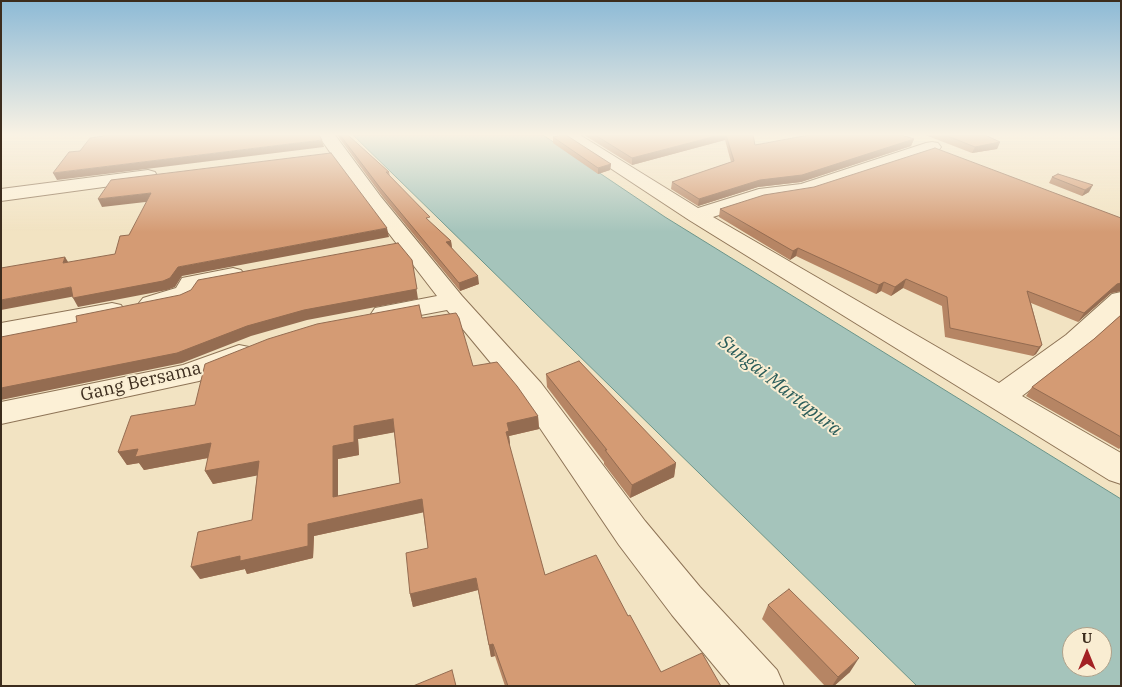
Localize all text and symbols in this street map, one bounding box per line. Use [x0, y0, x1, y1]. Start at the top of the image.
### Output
water label: Sungai Martapura [714, 331, 846, 441]
street label: Gang Bersama [78, 358, 204, 406]
north arrow [1062, 627, 1112, 677]
text: U [1082, 629, 1092, 647]

